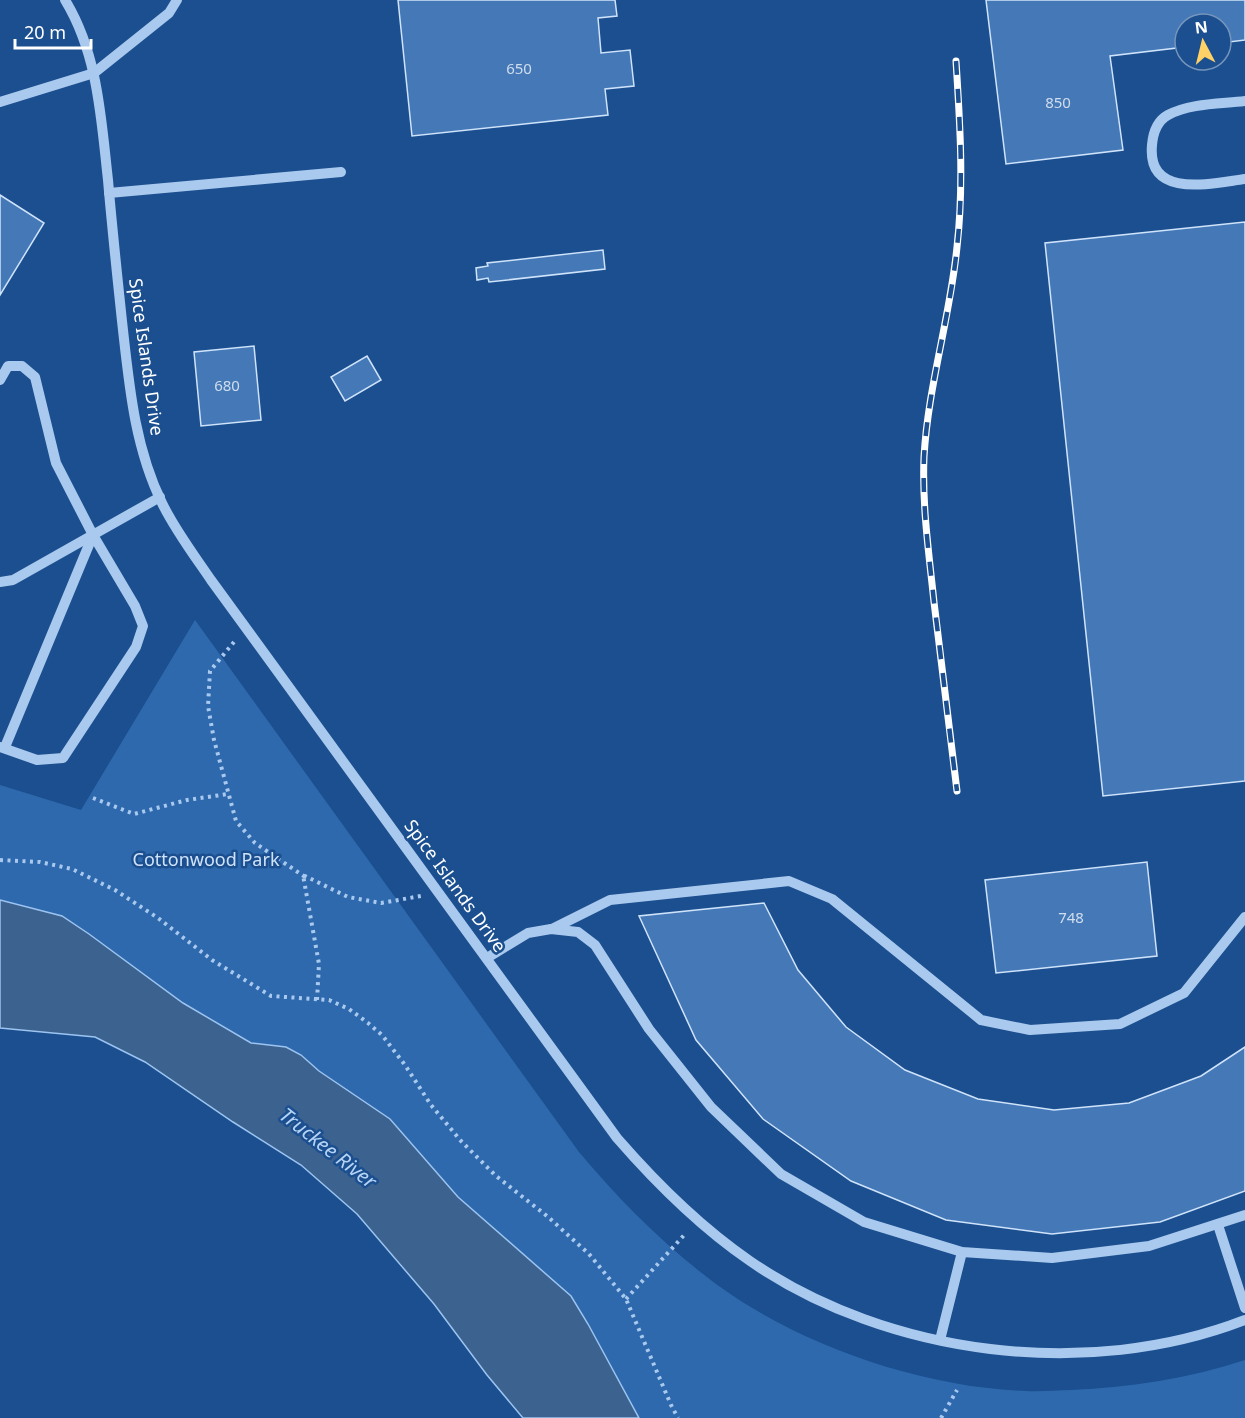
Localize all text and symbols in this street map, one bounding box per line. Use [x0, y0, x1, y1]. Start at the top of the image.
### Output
scale bar [15, 12, 92, 50]
north arrow [1173, 12, 1233, 72]
text: N [1193, 15, 1209, 39]
text: 20 m [24, 20, 66, 44]
house number: 650 [506, 58, 532, 78]
house number: 850 [1045, 92, 1071, 112]
street label: Spice Islands Drive [124, 277, 170, 437]
house number: 680 [214, 375, 240, 395]
street label: Spice Islands Drive [400, 814, 512, 957]
park label: Cottonwood Park [133, 847, 280, 871]
house number: 748 [1058, 907, 1084, 927]
water label: Truckee River [274, 1101, 383, 1195]

